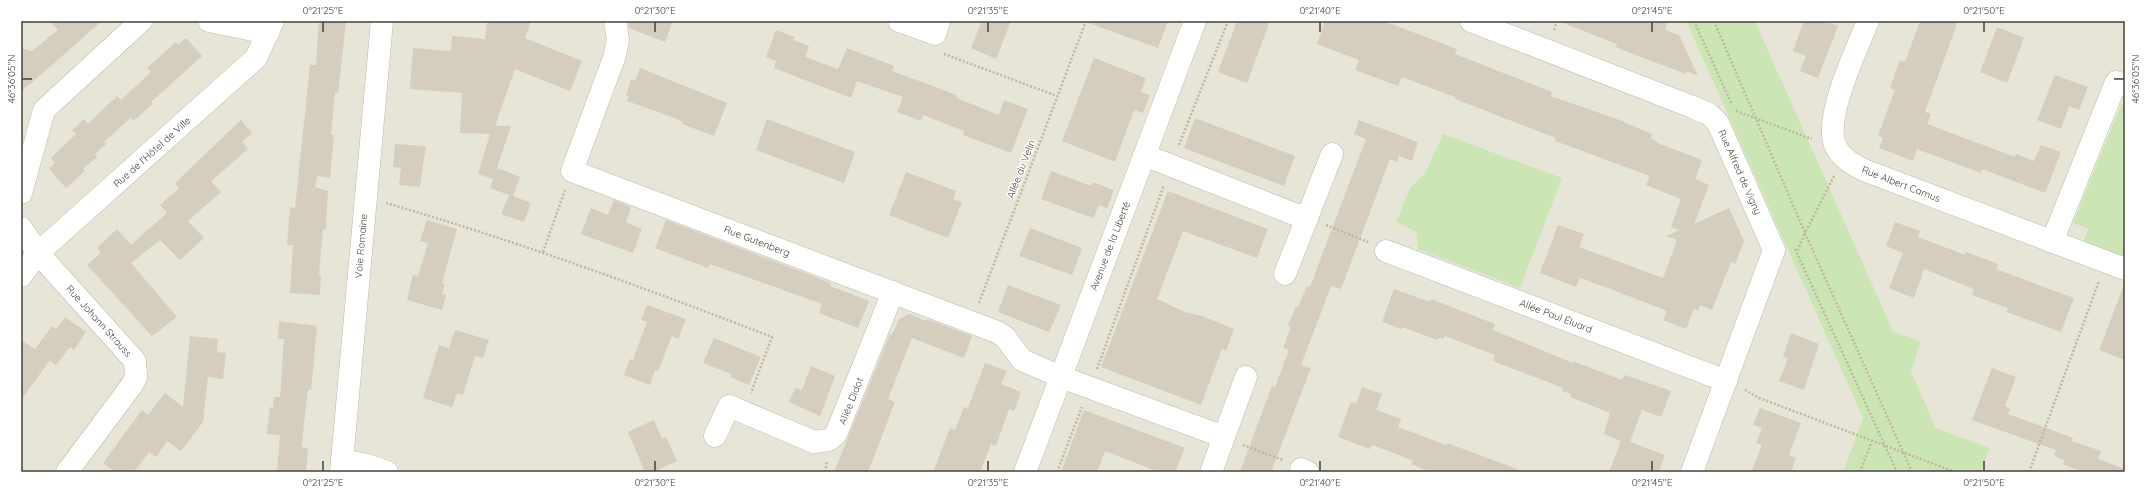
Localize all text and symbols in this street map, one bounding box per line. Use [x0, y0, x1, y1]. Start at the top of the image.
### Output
text: 0°21'25"E [303, 4, 344, 17]
text: 0°21'30"E [634, 4, 676, 17]
text: 0°21'35"E [968, 4, 1009, 17]
text: 0°21'40"E [1299, 4, 1341, 17]
text: 0°21'45"E [1632, 4, 1673, 17]
text: 0°21'50"E [1963, 4, 2005, 17]
text: 46°36'05"N [5, 54, 18, 104]
text: 46°36'05"N [2129, 54, 2142, 104]
street label: Rue de l'Hôtel de Ville [110, 113, 194, 190]
street label: Rue Alfred de Vigny [1715, 127, 1765, 217]
street label: Allée du Velin [1004, 138, 1038, 200]
street label: Rue Albert Camus [1860, 163, 1942, 205]
street label: Avenue de la Liberté [1087, 199, 1133, 292]
street label: Voie Romaine [352, 213, 370, 279]
street label: Rue Gutenberg [722, 222, 792, 260]
street label: Rue Johann Strauss [63, 282, 135, 360]
street label: Allée Paul Éluard [1518, 296, 1594, 336]
street label: Allée Didot [836, 375, 867, 427]
text: 0°21'25"E [303, 476, 344, 489]
text: 0°21'30"E [634, 476, 676, 489]
text: 0°21'35"E [968, 476, 1009, 489]
text: 0°21'40"E [1299, 476, 1341, 489]
text: 0°21'45"E [1632, 476, 1673, 489]
text: 0°21'50"E [1963, 476, 2005, 489]

